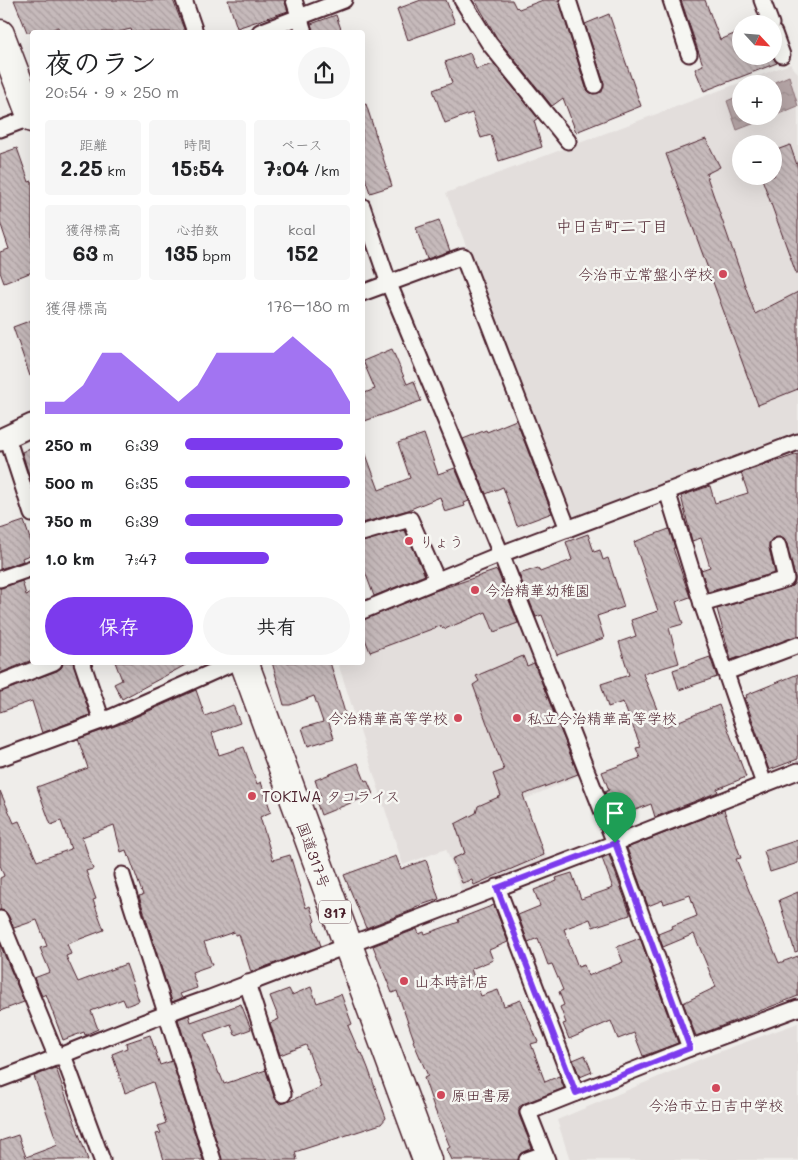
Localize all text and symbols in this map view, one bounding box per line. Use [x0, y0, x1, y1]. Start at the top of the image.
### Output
north arrow [732, 15, 782, 65]
map controls [732, 15, 782, 185]
text: 夜のラン [45, 44, 157, 80]
button: share [298, 47, 350, 99]
button: + [732, 75, 782, 125]
text: 20:54 · 9 × 250 m [45, 81, 179, 102]
text: 距離 [79, 135, 107, 154]
text: 時間 [183, 135, 211, 154]
text: ペース [281, 135, 322, 154]
button: − [732, 135, 782, 185]
text: 2.25 [61, 154, 103, 181]
text: 15:54 [171, 154, 224, 181]
text: 7:04 [264, 154, 309, 181]
text: km [103, 161, 126, 180]
text: /km [309, 161, 340, 180]
district label: 中日吉町二丁目 [556, 215, 668, 236]
text: 獲得標高 [65, 220, 121, 239]
text: 心拍数 [176, 220, 218, 239]
text: kcal [288, 220, 316, 239]
text: 63 [73, 239, 98, 266]
text: 135 [164, 239, 198, 266]
text: 152 [285, 239, 318, 266]
text: m [98, 246, 114, 265]
text: bpm [198, 246, 231, 265]
place label: 今治市立常盤小学校 [578, 264, 713, 284]
marker: 今治市立常盤小学校 [717, 268, 729, 280]
text: 176–180 m [267, 295, 350, 316]
text: 獲得標高 [45, 297, 109, 318]
text: 250 m [45, 434, 92, 455]
text: 6:39 [125, 434, 158, 455]
text: 500 m [45, 472, 93, 493]
text: 6:35 [125, 472, 158, 493]
text: 750 m [45, 510, 92, 531]
text: 6:39 [125, 510, 158, 531]
place label: りょう [419, 531, 464, 551]
marker: りょう [403, 535, 415, 547]
text: 1.0 km [45, 548, 94, 569]
text: 7:47 [125, 548, 157, 569]
place label: 今治精華幼稚園 [485, 580, 590, 600]
marker: 今治精華幼稚園 [469, 584, 481, 596]
button: 保存 [45, 597, 193, 655]
button: 共有 [203, 597, 350, 655]
place label: 今治精華高等学校 [328, 708, 448, 728]
place label: 私立今治精華高等学校 [527, 708, 677, 728]
marker: 今治精華高等学校 [452, 712, 464, 724]
marker: 私立今治精華高等学校 [511, 712, 523, 724]
place label: TOKIWA タコライス [262, 786, 400, 806]
marker: TOKIWA タコライス [246, 790, 258, 802]
pin [594, 792, 636, 843]
icon: arrive [601, 799, 629, 827]
street label: 国道317号 [293, 819, 335, 891]
road number: 317 [319, 900, 351, 924]
place label: 山本時計店 [414, 971, 489, 991]
marker: 山本時計店 [398, 975, 410, 987]
marker: 今治市立日吉中学校 [710, 1082, 722, 1094]
place label: 原田書房 [451, 1085, 511, 1105]
marker: 原田書房 [435, 1089, 447, 1101]
place label: 今治市立日吉中学校 [648, 1095, 784, 1115]

